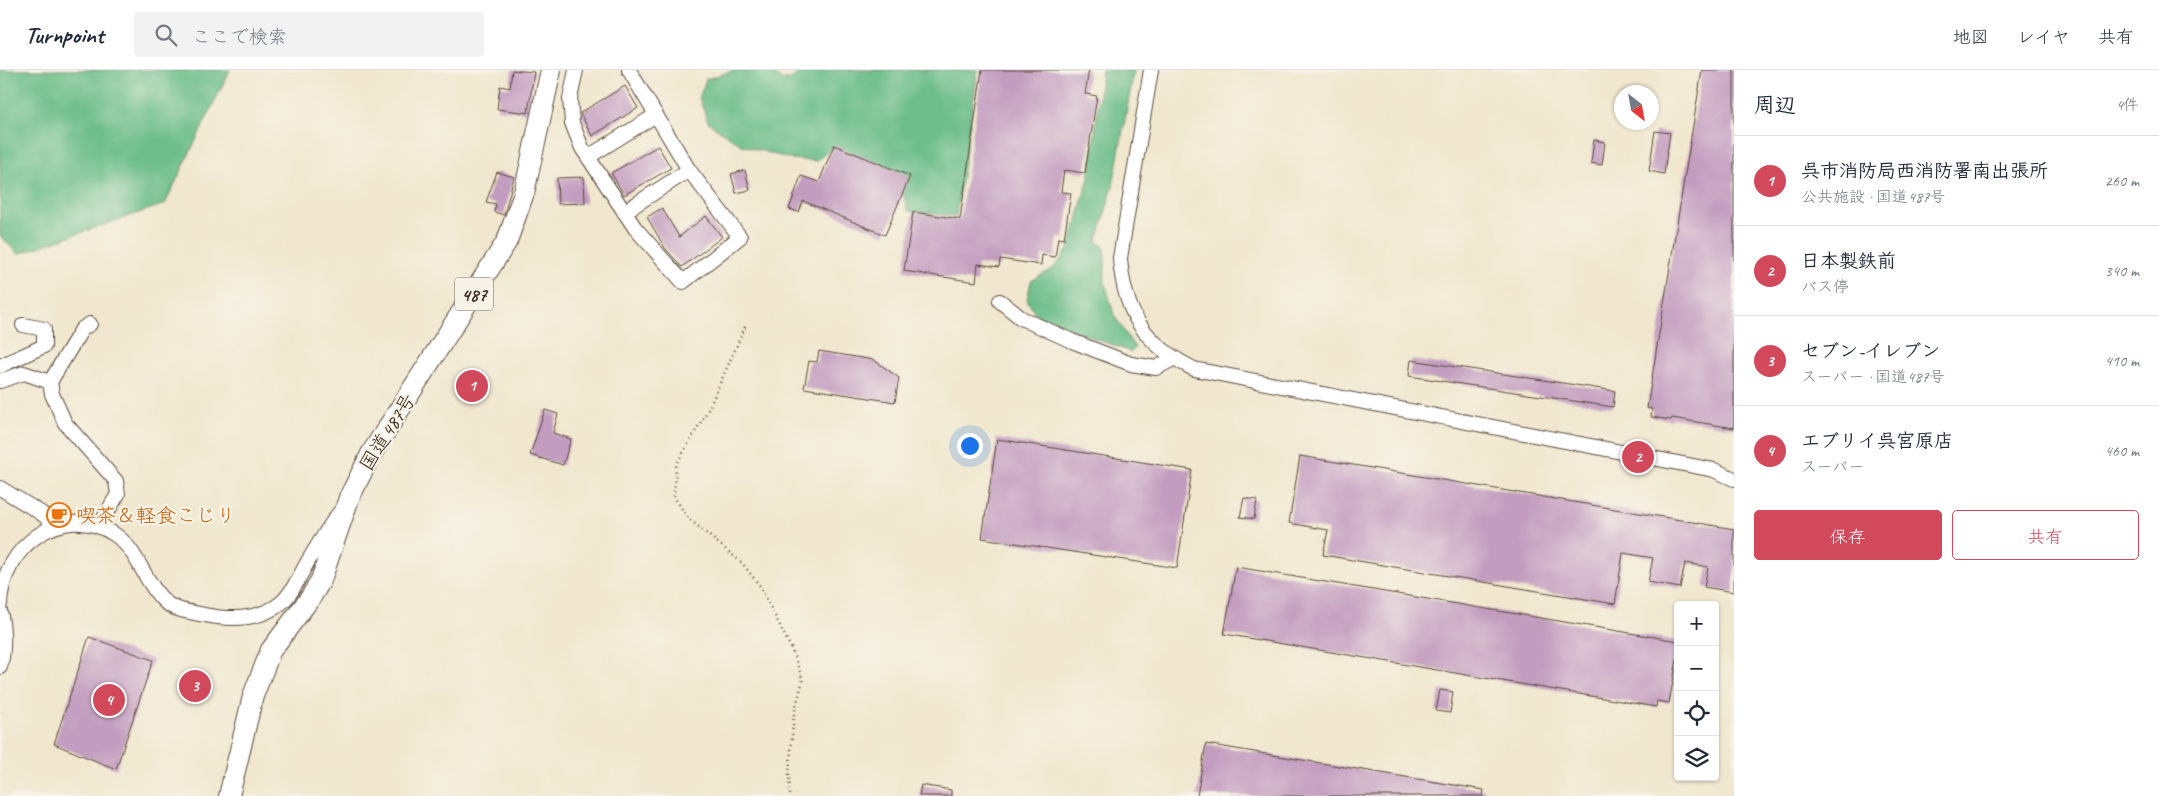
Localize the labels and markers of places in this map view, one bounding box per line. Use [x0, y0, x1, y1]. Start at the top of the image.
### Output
pin: 1 [456, 367, 488, 405]
pin: 2 [1622, 438, 1654, 476]
cafe icon: 喫茶＆軽食こじり [46, 502, 72, 528]
place label: 喫茶＆軽食こじり [76, 503, 236, 528]
pin: 3 [179, 667, 211, 705]
pin: 4 [93, 681, 125, 719]

